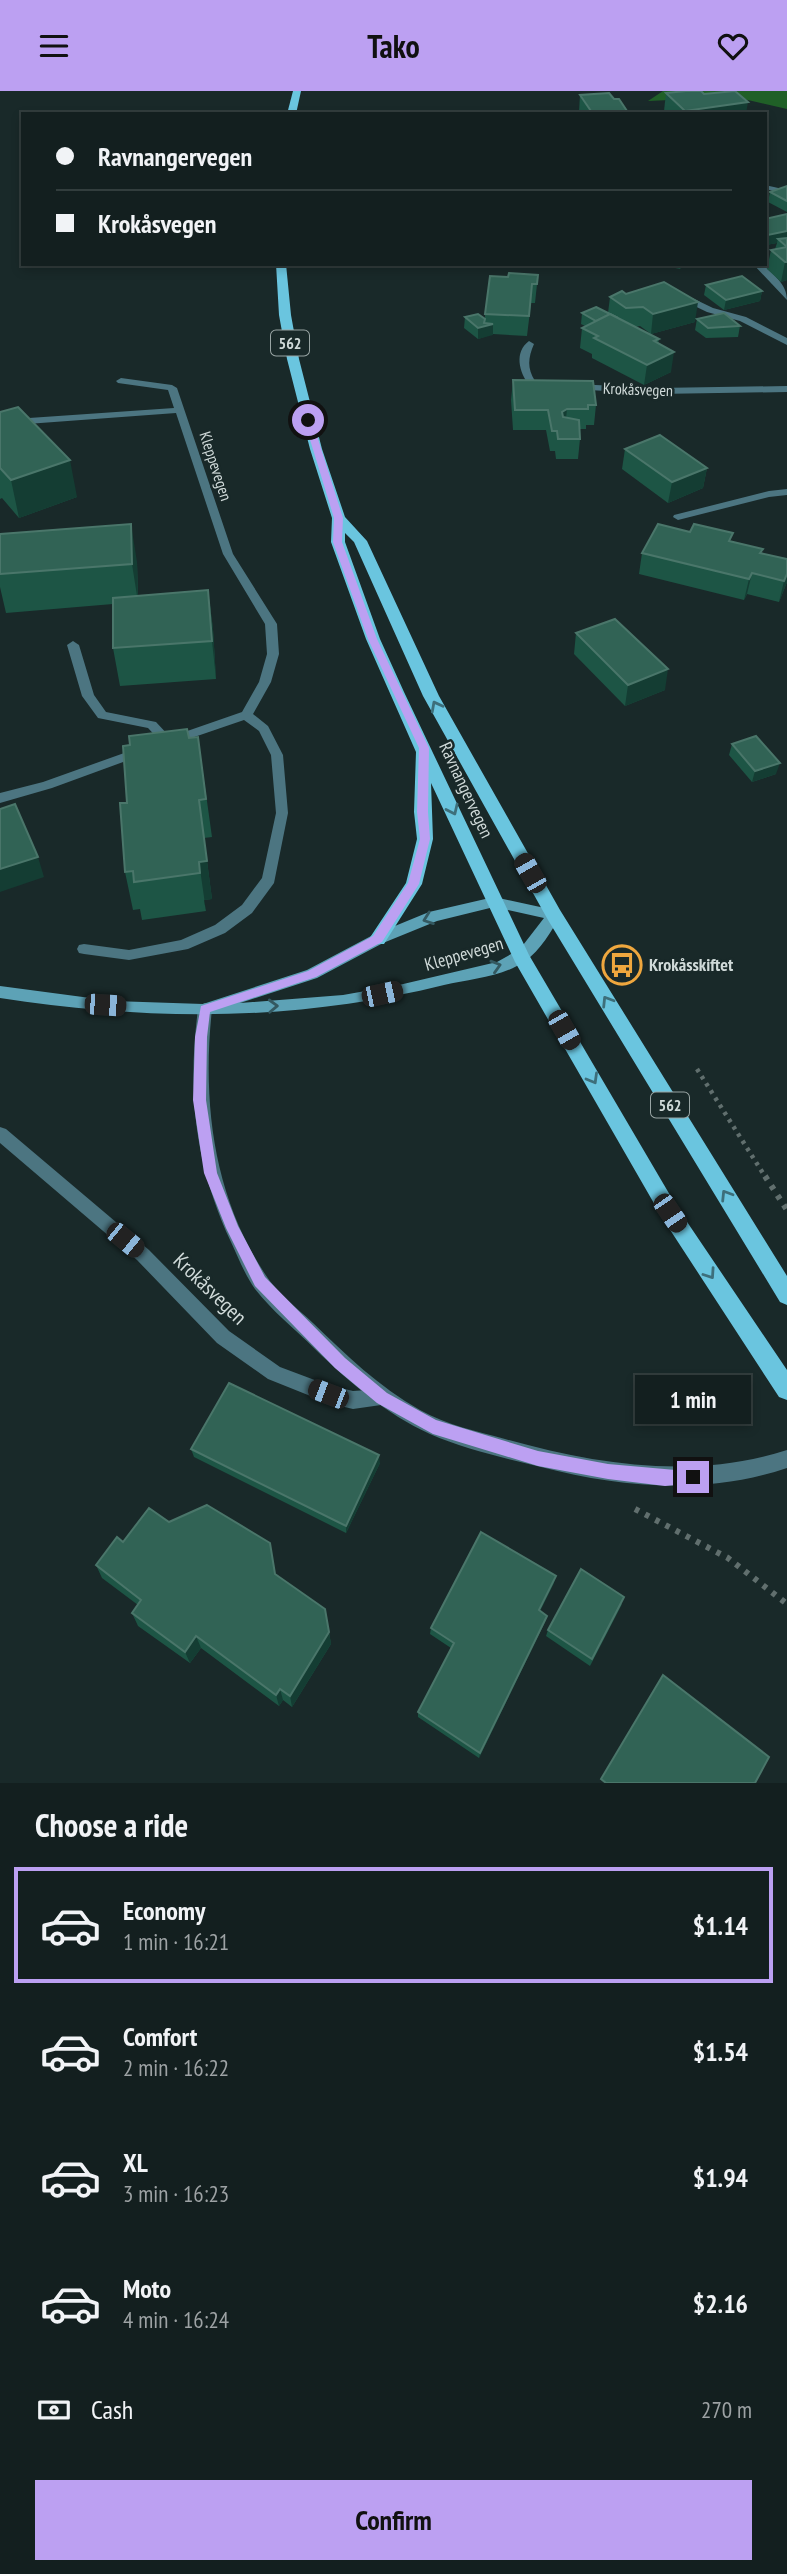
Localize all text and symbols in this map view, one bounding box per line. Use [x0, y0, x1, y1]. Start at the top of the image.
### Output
text: Tako [367, 25, 420, 67]
icon: menu [35, 27, 73, 65]
icon: heart [714, 27, 752, 65]
text: Ravnangervegen [98, 140, 252, 173]
text: Krokåsvegen [98, 207, 217, 240]
road number: 562 [271, 331, 309, 355]
street label: Krokåsvegen [603, 378, 673, 400]
route start [292, 404, 324, 436]
street label: Kleppevegen [195, 429, 237, 503]
one-way arrow [431, 701, 444, 714]
street label: Ravnangervegen [434, 738, 499, 841]
one-way arrow [445, 803, 459, 815]
car [511, 850, 550, 896]
one-way arrow [422, 911, 434, 925]
street label: Kleppevegen [422, 931, 506, 976]
bus stop icon: Krokåsskiftet [601, 944, 643, 986]
place label: Krokåsskiftet [649, 953, 734, 976]
one-way arrow [490, 959, 502, 974]
car [360, 979, 405, 1009]
car [84, 993, 127, 1017]
one-way arrow [602, 995, 615, 1008]
one-way arrow [268, 999, 279, 1014]
car [545, 1007, 584, 1053]
one-way arrow [585, 1072, 598, 1085]
road number: 562 [651, 1093, 689, 1117]
one-way arrow [721, 1189, 734, 1202]
car [650, 1190, 691, 1236]
car [103, 1219, 148, 1261]
street label: Krokåsvegen [168, 1247, 253, 1330]
one-way arrow [702, 1266, 714, 1279]
callout: 1 min [635, 1375, 751, 1425]
car [305, 1377, 352, 1411]
text: 1 min [670, 1385, 716, 1414]
route end [677, 1461, 709, 1493]
text: Choose a ride [35, 1804, 188, 1846]
icon: car [39, 1894, 102, 1957]
text: Economy [123, 1894, 205, 1927]
text: $1.14 [693, 1909, 748, 1942]
text: 1 min · 16:21 [123, 1927, 229, 1956]
icon: car [39, 2020, 102, 2083]
text: Comfort [123, 2020, 197, 2053]
text: $1.54 [693, 2035, 748, 2068]
text: 2 min · 16:22 [123, 2053, 229, 2082]
icon: car [39, 2146, 102, 2209]
text: XL [123, 2146, 148, 2179]
text: $1.94 [693, 2161, 748, 2194]
text: 3 min · 16:23 [123, 2179, 229, 2208]
icon: car [39, 2272, 102, 2335]
text: Moto [123, 2272, 171, 2305]
text: $2.16 [693, 2287, 748, 2320]
text: 4 min · 16:24 [123, 2305, 229, 2334]
icon: cash [35, 2391, 73, 2429]
text: Cash [91, 2393, 133, 2426]
text: 270 m [701, 2395, 752, 2424]
button: Confirm [35, 2480, 752, 2560]

